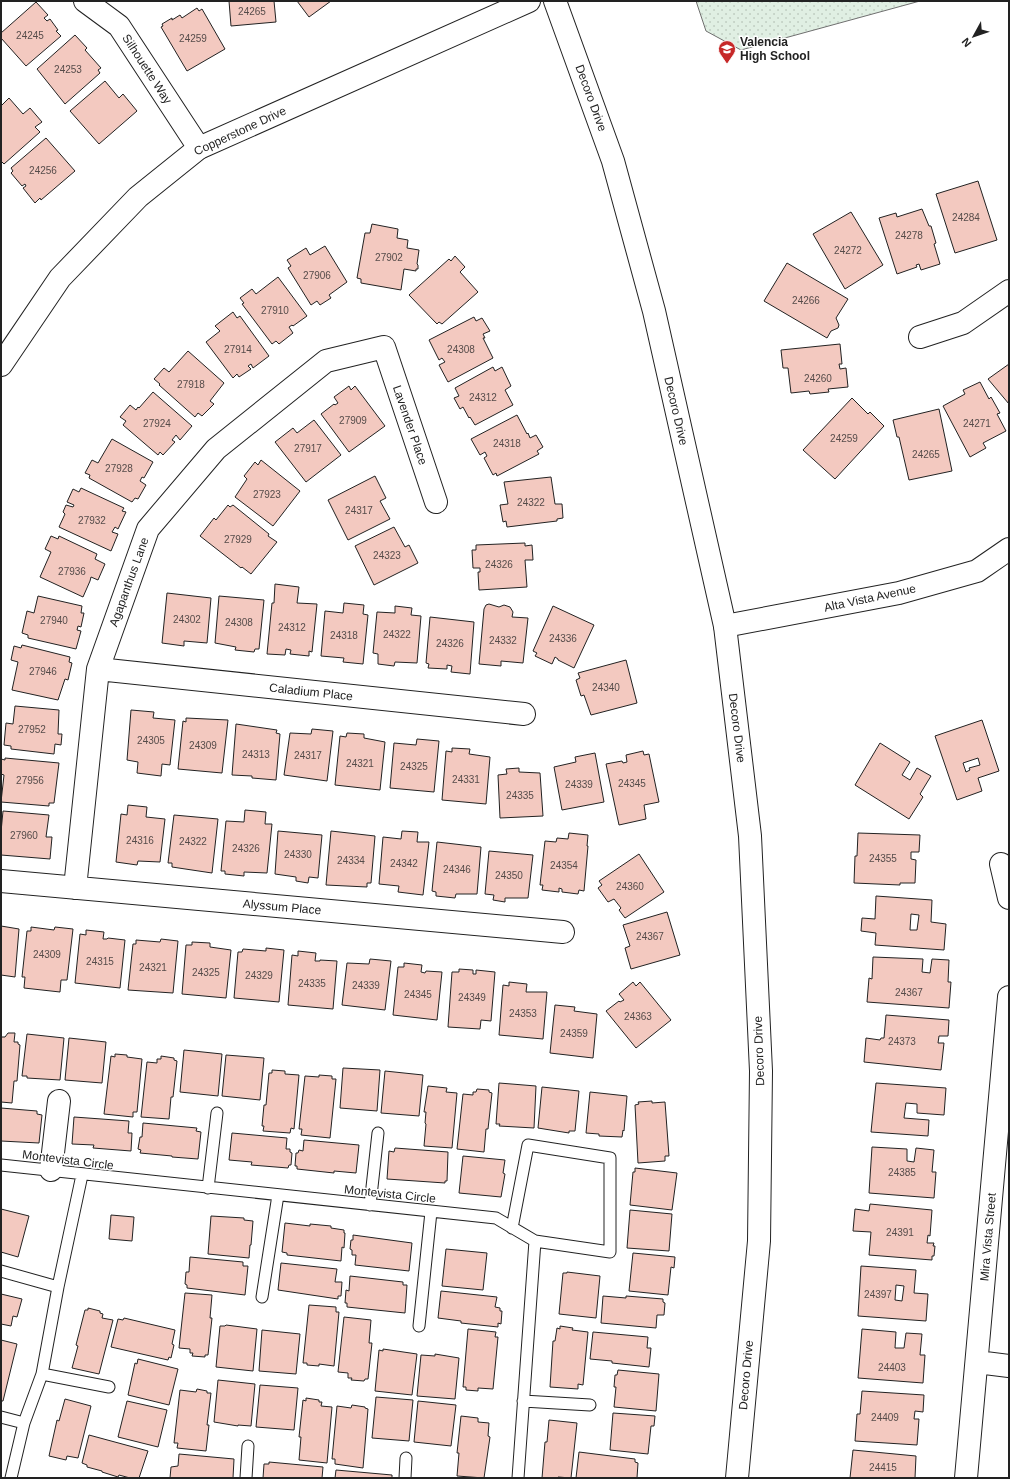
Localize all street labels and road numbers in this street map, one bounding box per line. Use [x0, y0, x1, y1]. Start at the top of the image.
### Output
street label: Silhouette Way [119, 32, 175, 106]
street label: Decoro Drive [572, 63, 610, 134]
street label: Copperstone Drive [192, 103, 289, 158]
street label: Decoro Drive [661, 375, 691, 447]
street label: Lavender Place [390, 383, 430, 467]
street label: Agapanthus Lane [106, 535, 152, 629]
street label: Alta Vista Avenue [823, 581, 918, 615]
street label: Caladium Place [268, 681, 354, 703]
street label: Decoro Drive [726, 692, 748, 764]
street label: Alyssum Place [242, 897, 322, 917]
street label: Decoro Drive [751, 1015, 767, 1086]
street label: Montevista Circle [21, 1147, 115, 1173]
street label: Montevista Circle [344, 1182, 437, 1206]
street label: Mira Vista Street [977, 1192, 999, 1282]
street label: Decoro Drive [736, 1339, 756, 1410]

